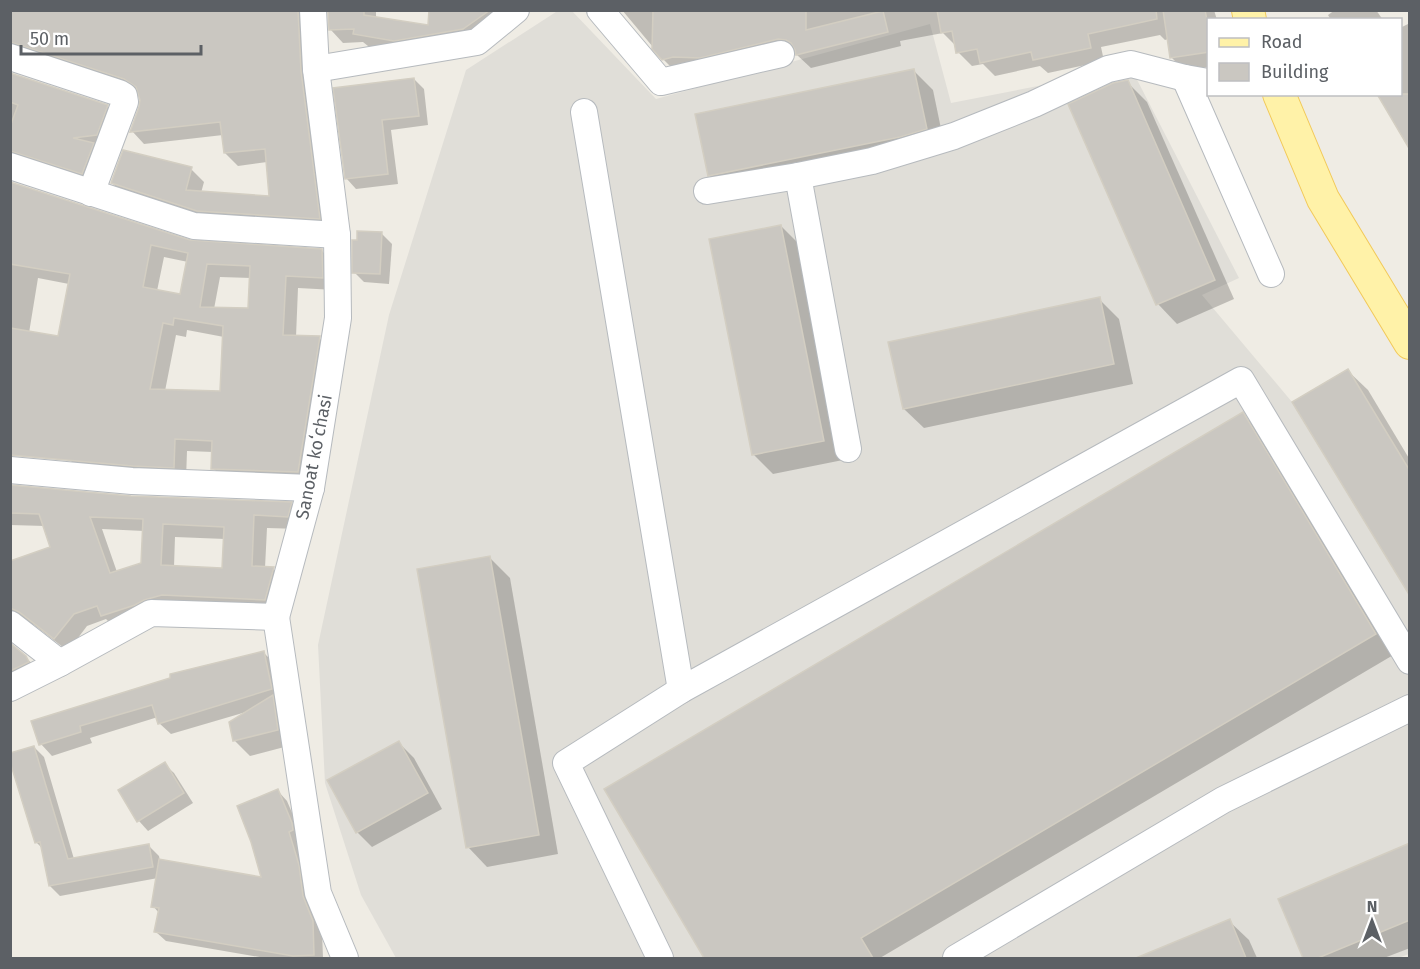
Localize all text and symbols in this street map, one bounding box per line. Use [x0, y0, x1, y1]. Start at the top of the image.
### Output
scale bar [21, 18, 201, 56]
legend [1207, 18, 1402, 96]
text: 50 m [30, 28, 69, 50]
text: Road [1261, 31, 1303, 53]
text: Building [1261, 61, 1329, 83]
street label: Sanoat koʻchasi [291, 393, 337, 521]
north arrow [1342, 891, 1402, 951]
text: N [1367, 897, 1377, 916]

